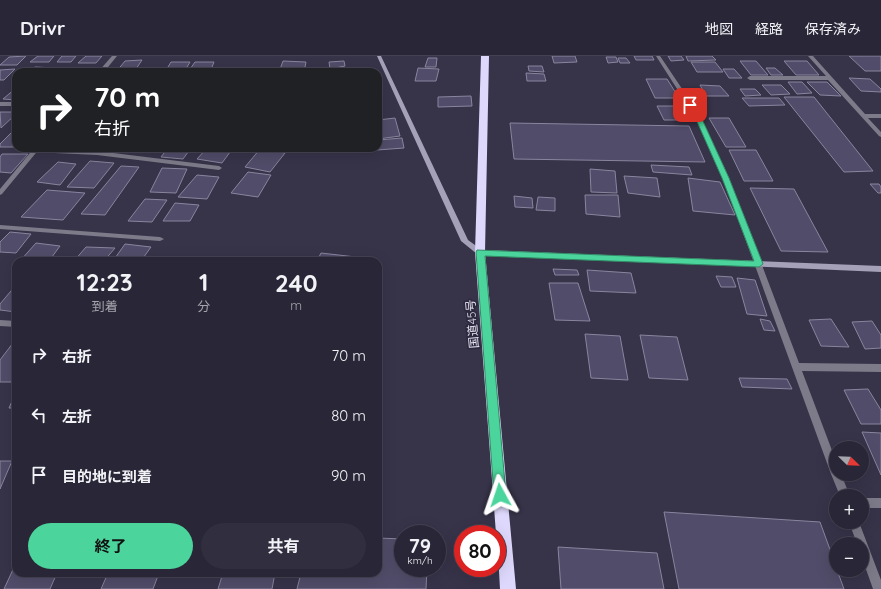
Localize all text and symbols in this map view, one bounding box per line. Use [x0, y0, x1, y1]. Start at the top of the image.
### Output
text: Drivr [20, 16, 65, 40]
text: 地図 [705, 20, 733, 38]
text: 経路 [755, 20, 783, 38]
text: 保存済み [805, 20, 861, 38]
text: 70 m [94, 79, 160, 114]
icon: right [28, 84, 80, 136]
pin [673, 88, 707, 122]
icon: arrive [679, 94, 701, 116]
text: 右折 [94, 117, 130, 140]
text: 12:23 [77, 267, 133, 297]
text: 1 [199, 267, 208, 297]
text: 240 [275, 268, 317, 298]
text: m [290, 297, 302, 313]
text: 到着 [92, 298, 118, 314]
text: 分 [197, 298, 210, 314]
street label: 国道45号 [462, 299, 482, 349]
icon: right [28, 344, 50, 366]
text: 70 m [332, 346, 366, 365]
text: 右折 [62, 347, 92, 366]
icon: left [28, 404, 50, 426]
text: 80 m [331, 406, 366, 425]
text: 左折 [62, 407, 92, 426]
north arrow [829, 441, 869, 481]
map controls [829, 441, 869, 577]
icon: arrive [28, 464, 50, 486]
text: 90 m [331, 466, 366, 485]
text: 目的地に到着 [62, 467, 152, 486]
position arrow [479, 474, 521, 516]
button: + [829, 489, 869, 529]
button: 終了 [28, 523, 193, 569]
button: 共有 [201, 523, 366, 569]
speed limit sign: 80 [454, 525, 506, 577]
text: 79 [409, 533, 431, 558]
button: − [829, 537, 869, 577]
text: km/h [407, 554, 433, 567]

